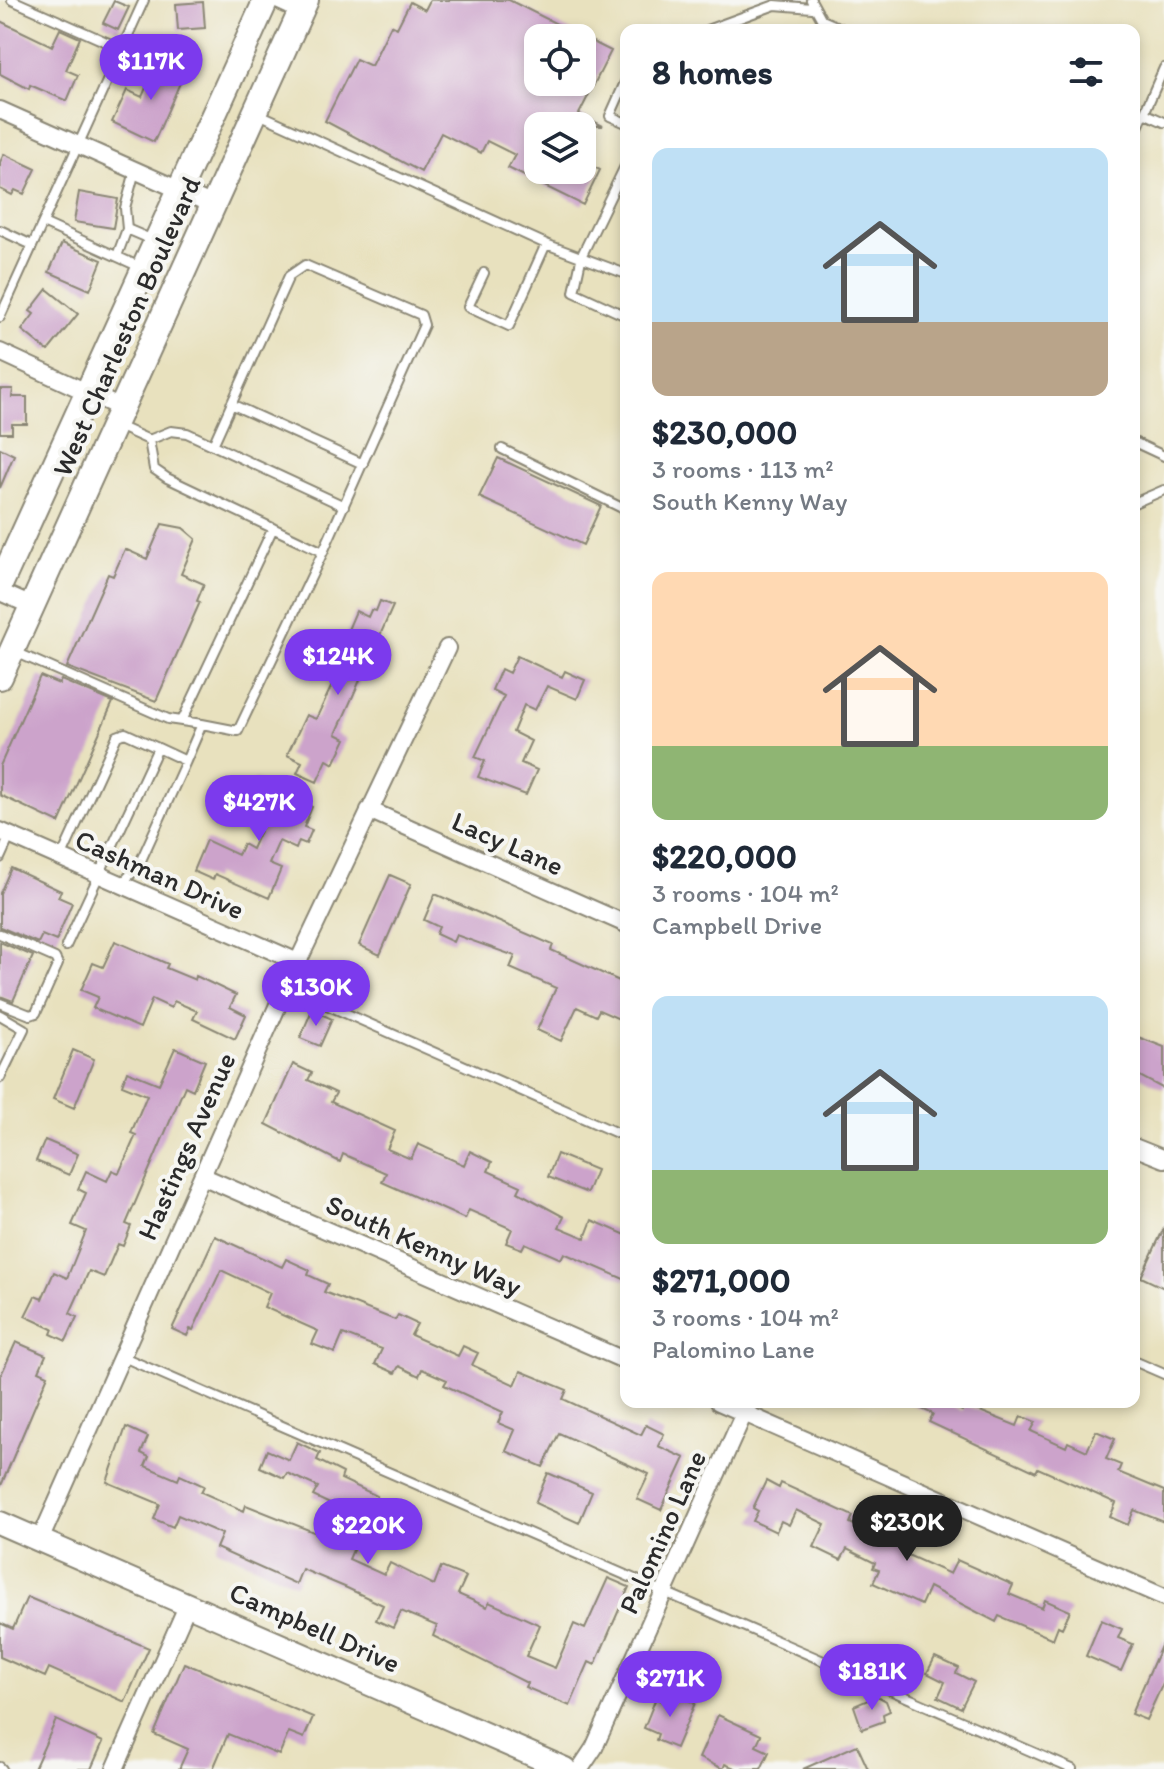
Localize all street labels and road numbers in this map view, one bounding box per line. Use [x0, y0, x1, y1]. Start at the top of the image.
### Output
street label: West Charleston Boulevard [44, 171, 208, 481]
street label: Lacy Lane [447, 803, 569, 883]
street label: Cashman Drive [70, 822, 250, 926]
street label: Hastings Avenue [129, 1047, 243, 1245]
street label: South Kenny Way [321, 1187, 527, 1303]
street label: Palomino Lane [611, 1445, 713, 1619]
street label: Campbell Drive [224, 1574, 406, 1680]

